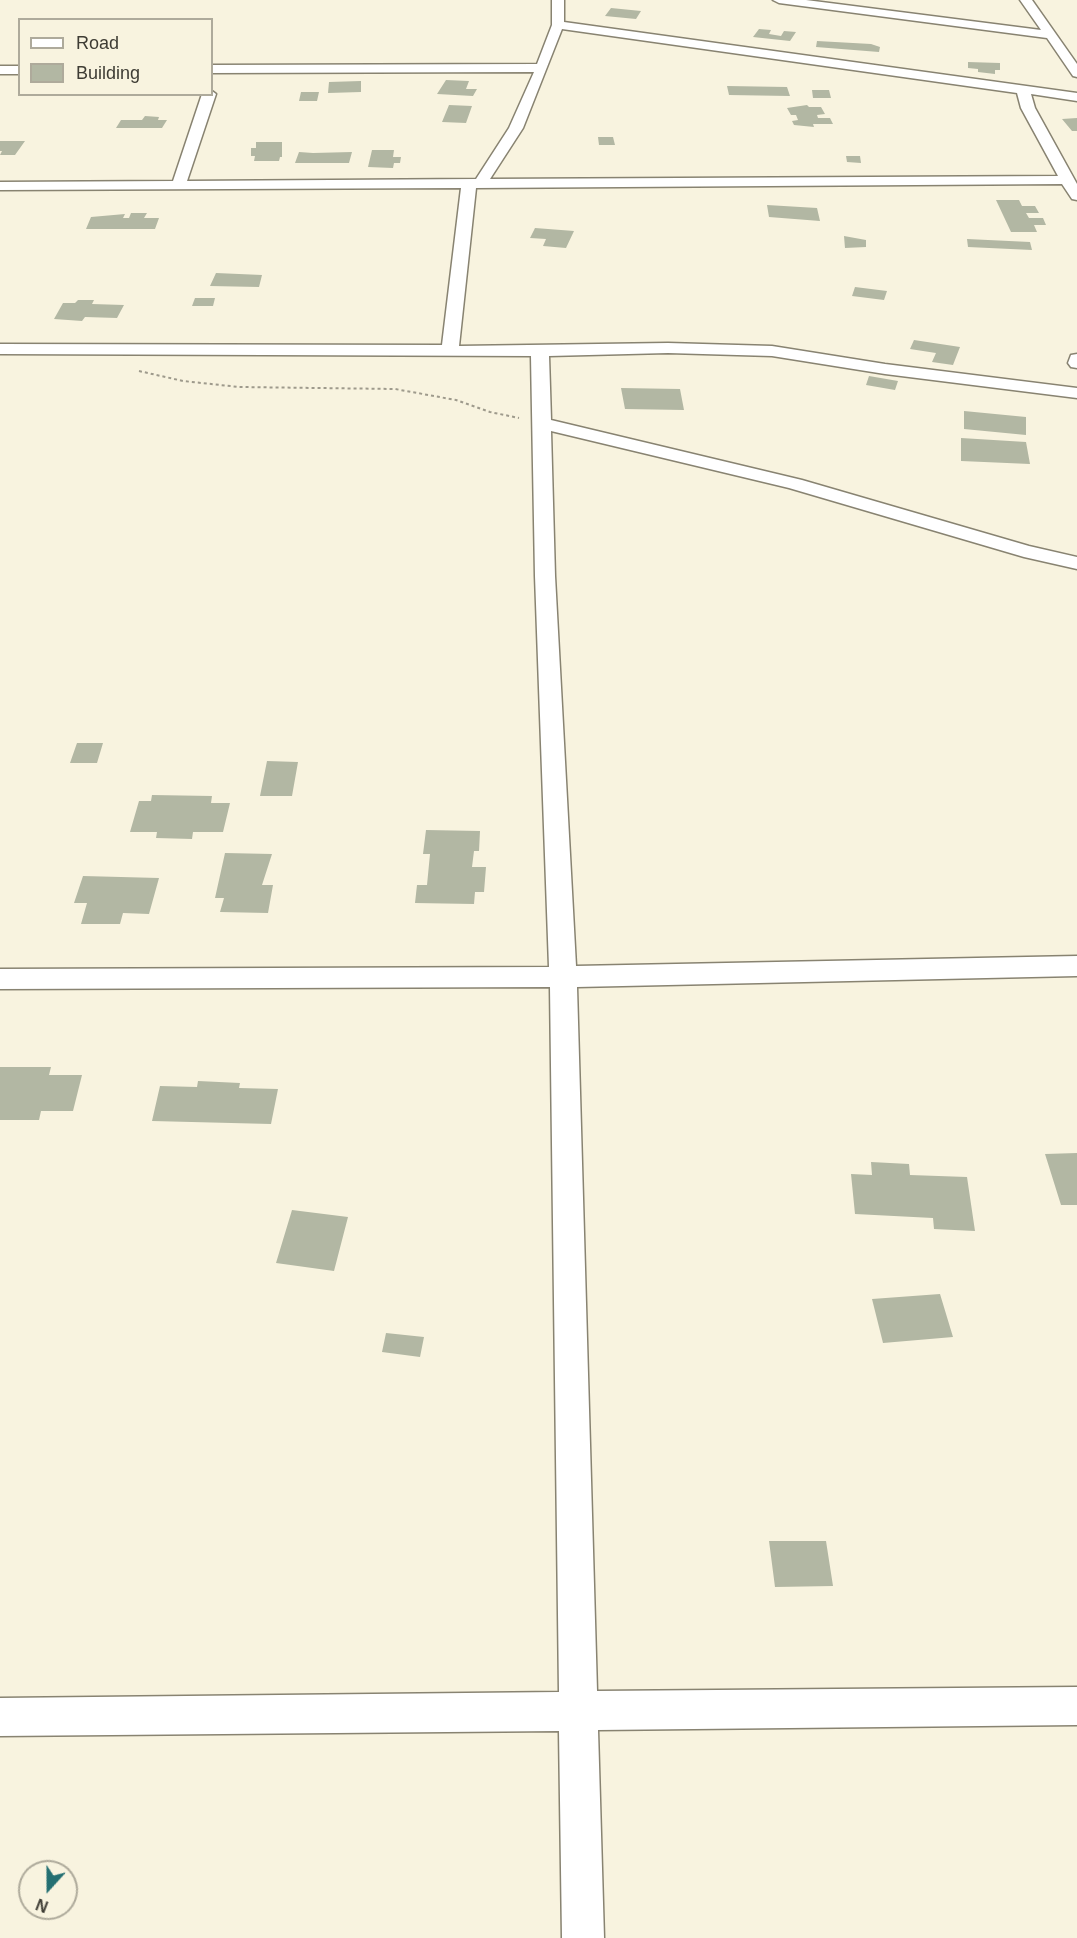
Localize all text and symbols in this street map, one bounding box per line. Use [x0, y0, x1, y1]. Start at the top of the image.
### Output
legend [18, 18, 213, 96]
text: Road [76, 33, 119, 53]
text: Building [76, 63, 140, 83]
north arrow [18, 1860, 78, 1920]
text: N [34, 1895, 51, 1915]

